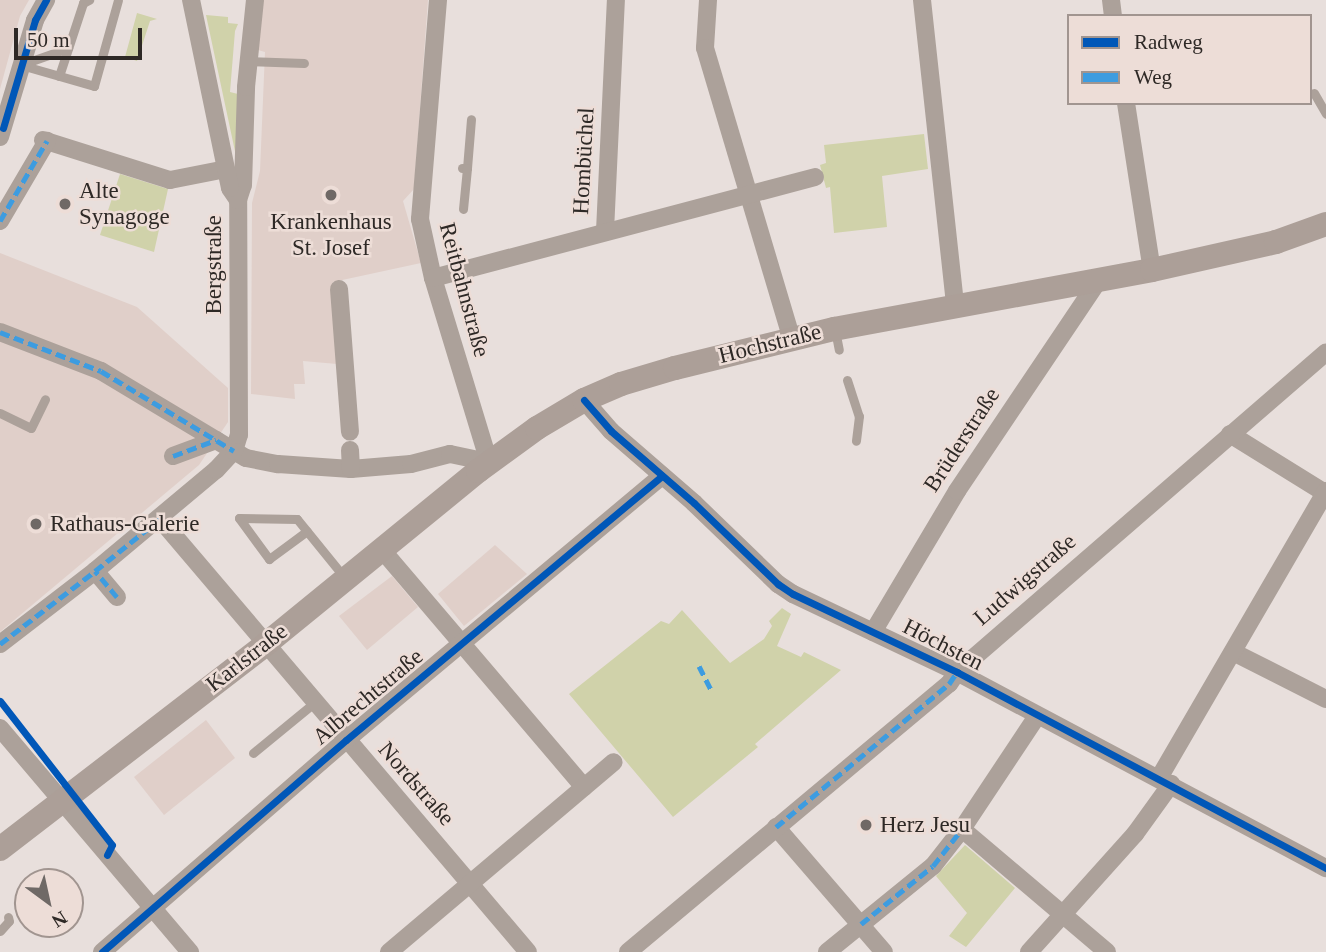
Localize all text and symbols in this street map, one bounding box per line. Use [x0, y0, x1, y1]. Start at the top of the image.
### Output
scale bar [18, 14, 145, 58]
legend [1067, 14, 1312, 105]
text: 50 m [27, 28, 70, 52]
text: Radweg [1134, 30, 1203, 54]
text: Weg [1134, 65, 1172, 89]
street label: Hombüchel [567, 107, 601, 215]
place label: Alte Synagoge [79, 177, 170, 231]
marker: Krankenhaus St. Josef [321, 185, 341, 205]
marker: Alte Synagoge [57, 196, 73, 212]
place label: Krankenhaus St. Josef [270, 208, 392, 262]
street label: Bergstraße [200, 215, 228, 315]
street label: Reitbahnstraße [433, 220, 495, 360]
street label: Hochstraße [716, 318, 824, 370]
street label: Brüderstraße [918, 383, 1006, 497]
place label: Rathaus-Galerie [50, 510, 199, 538]
marker: Rathaus-Galerie [28, 516, 44, 532]
street label: Ludwigstraße [968, 528, 1082, 632]
street label: Höchsten [898, 613, 988, 677]
street label: Karlstraße [201, 618, 293, 698]
street label: Albrechtstraße [307, 643, 429, 751]
street label: Nordstraße [372, 736, 460, 832]
place label: Herz Jesu [880, 811, 970, 839]
marker: Herz Jesu [858, 817, 874, 833]
north arrow [14, 868, 84, 938]
text: N [48, 907, 71, 932]

